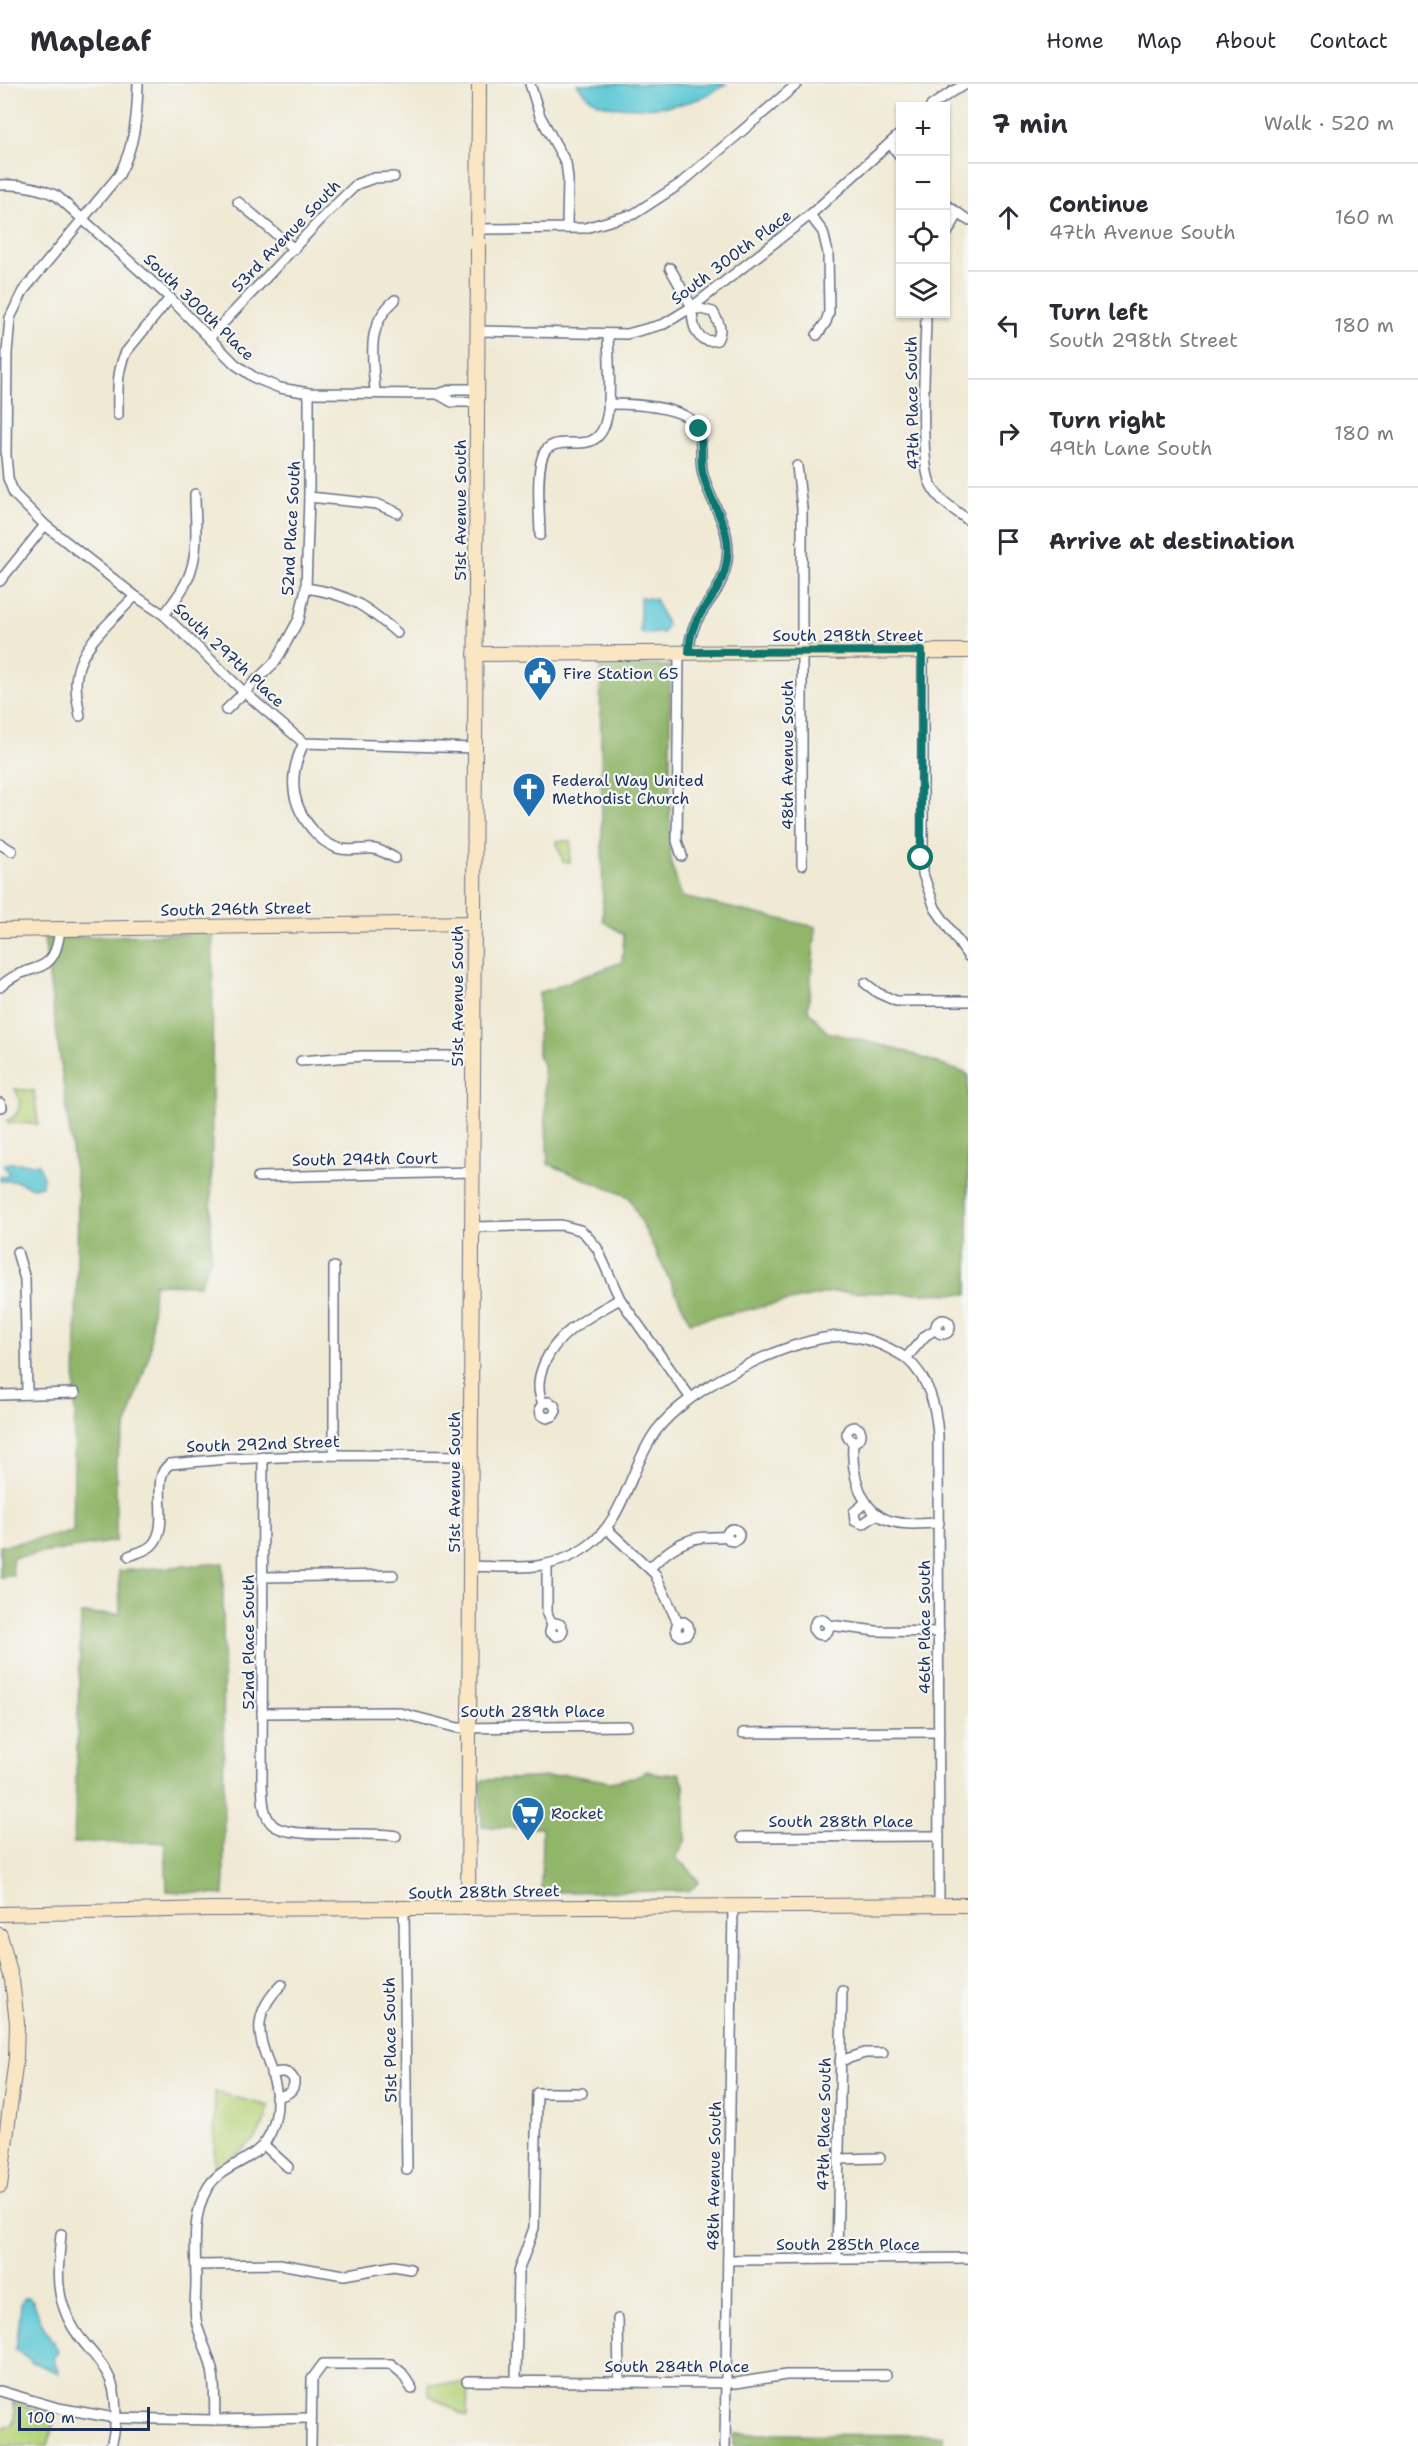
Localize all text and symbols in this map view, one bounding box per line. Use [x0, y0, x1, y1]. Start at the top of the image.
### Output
text: Mapleaf [30, 22, 151, 60]
text: Home [1046, 27, 1104, 55]
text: Map [1137, 27, 1182, 55]
text: About [1215, 27, 1276, 55]
text: Contact [1309, 27, 1388, 55]
map controls [896, 102, 950, 318]
button: + [896, 102, 950, 156]
text: 7 min [992, 106, 1068, 141]
text: Walk · 520 m [1264, 110, 1394, 136]
button: − [896, 156, 950, 210]
street label: 53rd Avenue South [227, 175, 345, 297]
text: Continue [1049, 190, 1149, 219]
icon: ahead [992, 201, 1025, 234]
text: 160 m [1335, 204, 1394, 230]
street label: South 300th Place [666, 205, 796, 309]
button: locate [896, 210, 950, 264]
text: 47th Avenue South [1049, 219, 1236, 245]
street label: South 300th Place [139, 249, 259, 365]
button: layers [896, 264, 950, 318]
text: Turn left [1049, 298, 1148, 327]
icon: left [992, 309, 1025, 342]
text: 180 m [1334, 312, 1394, 338]
text: South 298th Street [1049, 327, 1238, 353]
street label: 47th Place South [900, 336, 924, 470]
text: Turn right [1049, 406, 1166, 435]
route end [685, 415, 711, 441]
icon: right [992, 417, 1025, 450]
text: 180 m [1334, 420, 1394, 446]
text: 49th Lane South [1049, 435, 1212, 461]
street label: 51st Avenue South [450, 439, 471, 581]
street label: 52nd Place South [277, 460, 305, 596]
icon: arrive [992, 525, 1025, 558]
text: Arrive at destination [1049, 527, 1295, 556]
street label: South 297th Place [169, 598, 289, 712]
street label: South 298th Street [772, 625, 924, 646]
public building icon: Fire Station 65 [522, 655, 558, 702]
place label: Fire Station 65 [563, 663, 679, 684]
street label: 48th Avenue South [777, 680, 798, 830]
place label: Federal Way United Methodist Church [552, 770, 704, 809]
church icon: Federal Way United Methodist Church [511, 771, 547, 818]
route start [907, 844, 933, 870]
street label: South 296th Street [160, 897, 312, 921]
street label: 51st Avenue South [447, 925, 468, 1067]
street label: South 294th Court [292, 1147, 438, 1171]
street label: 51st Avenue South [444, 1411, 465, 1553]
street label: South 292nd Street [186, 1431, 340, 1457]
street label: 46th Place South [914, 1560, 935, 1694]
street label: 52nd Place South [238, 1574, 259, 1710]
street label: South 289th Place [461, 1701, 605, 1722]
supermarket icon: Rocket [510, 1795, 546, 1842]
place label: Rocket [551, 1803, 604, 1824]
street label: South 288th Place [768, 1811, 914, 1832]
street label: South 288th Street [408, 1880, 560, 1904]
street label: 51st Place South [378, 1977, 402, 2103]
street label: 47th Place South [812, 2057, 836, 2191]
street label: 48th Avenue South [702, 2101, 726, 2251]
street label: South 285th Place [776, 2234, 920, 2255]
street label: South 284th Place [604, 2356, 750, 2377]
scale bar [18, 2404, 150, 2432]
text: 100 m [27, 2407, 75, 2428]

